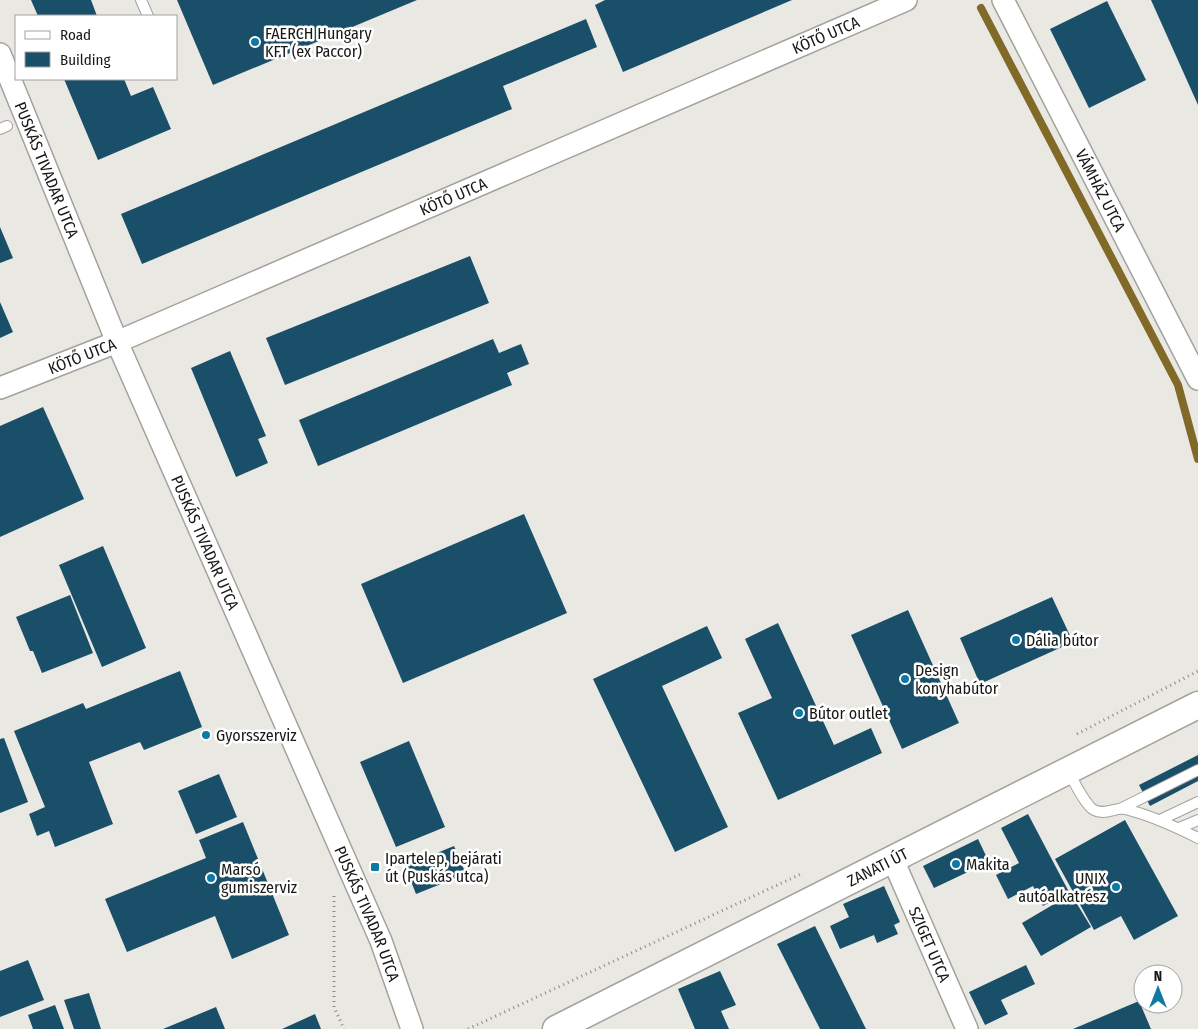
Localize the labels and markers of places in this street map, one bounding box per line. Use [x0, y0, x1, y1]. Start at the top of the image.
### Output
place label: FAERCH Hungary KFT (ex Paccor) [265, 24, 372, 61]
marker: FAERCH Hungary KFT (ex Paccor) [249, 36, 261, 48]
place label: Dália bútor [1026, 631, 1099, 650]
marker: Dália bútor [1010, 634, 1022, 646]
place label: Design konyhabútor [915, 661, 999, 698]
marker: Design konyhabútor [899, 673, 911, 685]
place label: Bútor outlet [809, 704, 889, 723]
marker: Bútor outlet [793, 707, 805, 719]
place label: Gyorsszerviz [216, 726, 297, 745]
marker: Gyorsszerviz [200, 729, 212, 741]
place label: Ipartelep, bejárati út (Puskás utca) [385, 849, 502, 886]
place label: Makita [966, 855, 1010, 874]
marker: Makita [950, 858, 962, 870]
place label: Marsó gumiszerviz [221, 860, 297, 897]
marker: Ipartelep, bejárati út (Puskás utca) [369, 861, 381, 873]
place label: UNIX autóalkatrész [1018, 869, 1106, 906]
marker: Marsó gumiszerviz [205, 872, 217, 884]
marker: UNIX autóalkatrész [1110, 881, 1122, 893]

